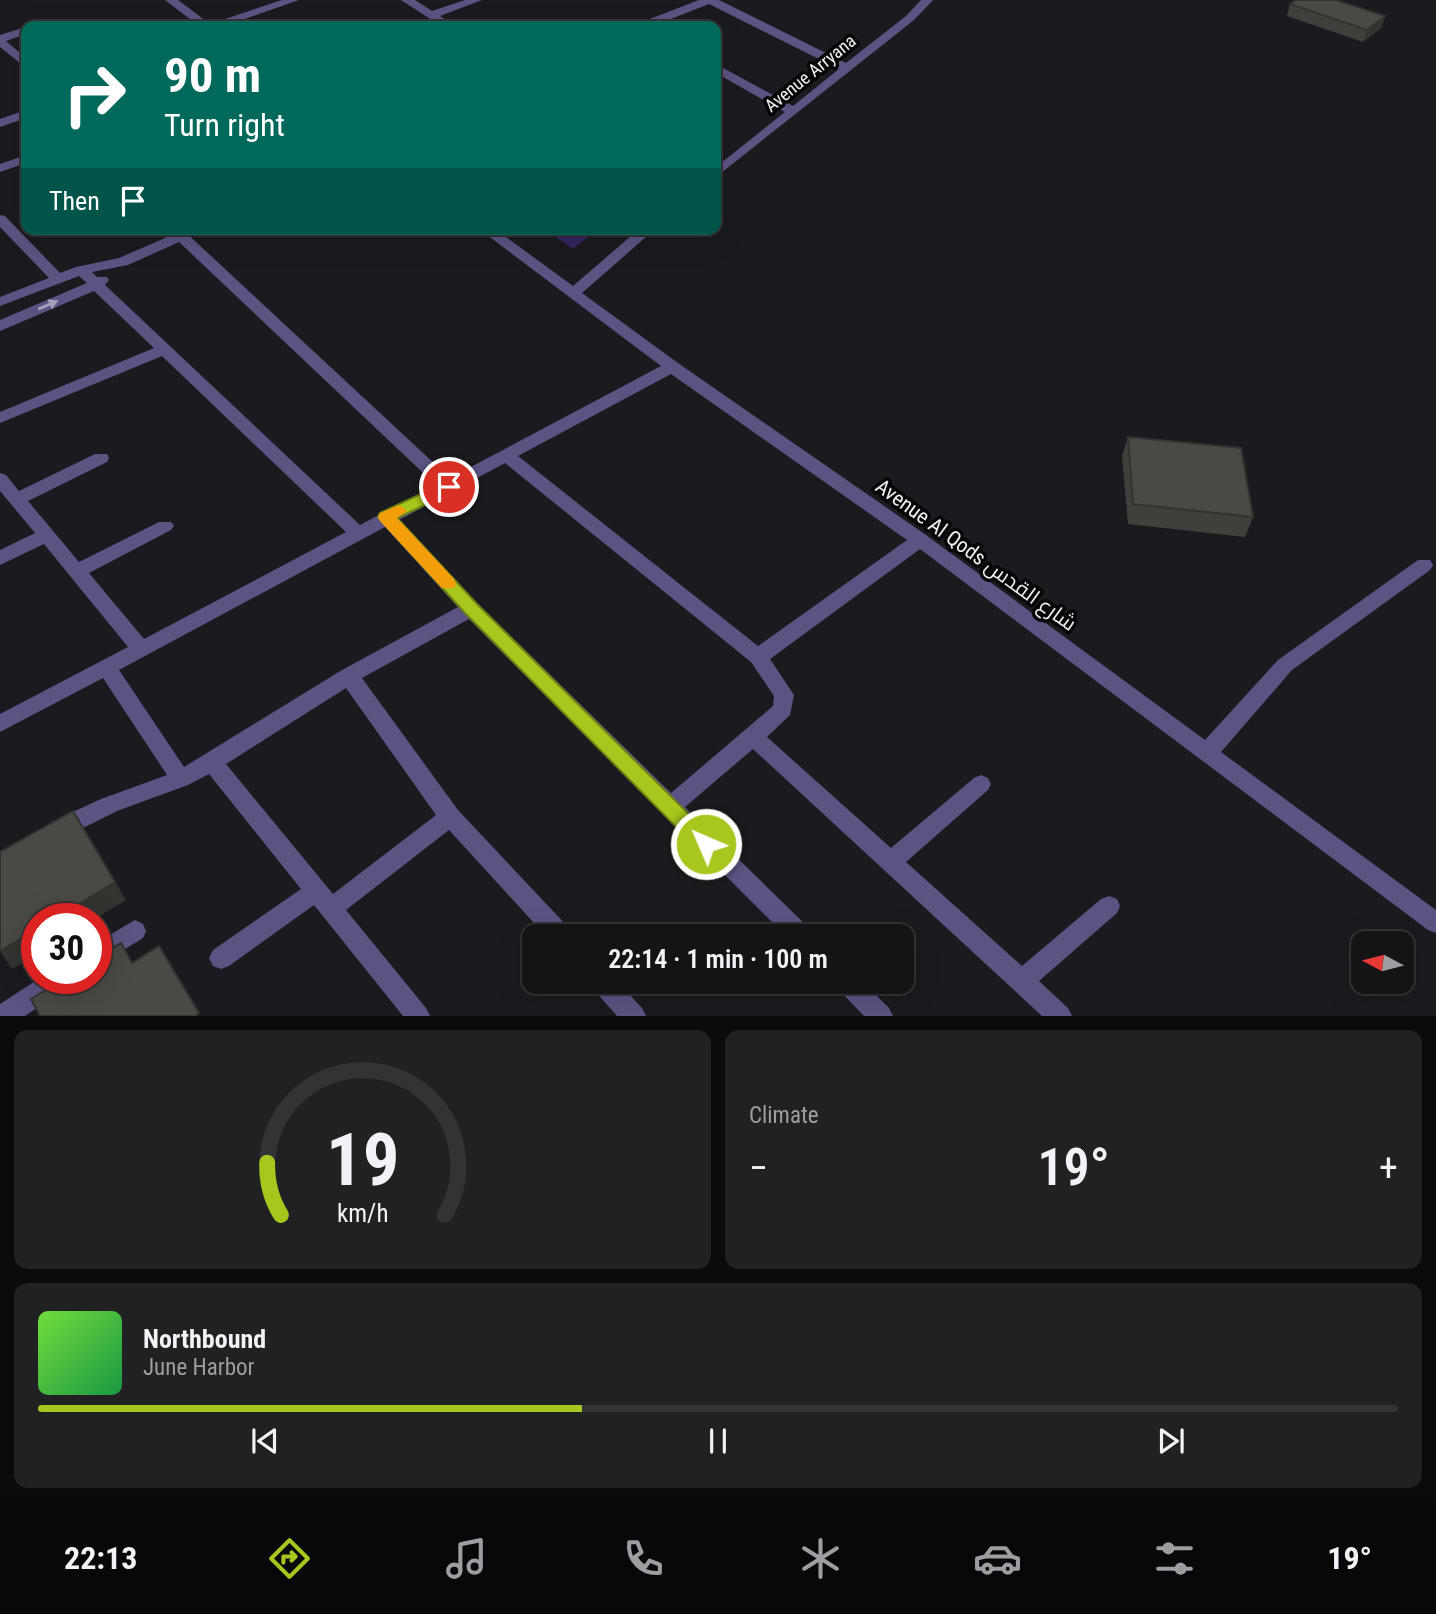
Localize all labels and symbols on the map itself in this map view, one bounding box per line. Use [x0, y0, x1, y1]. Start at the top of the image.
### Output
street label: Avenue Arryana [760, 30, 860, 116]
one-way arrow [37, 300, 58, 311]
pin [419, 457, 479, 517]
street label: Avenue Al Qods شارع القدس [870, 474, 1081, 637]
position arrow [669, 807, 743, 881]
speed limit sign: 30 [21, 903, 112, 994]
north arrow [1351, 931, 1414, 994]

